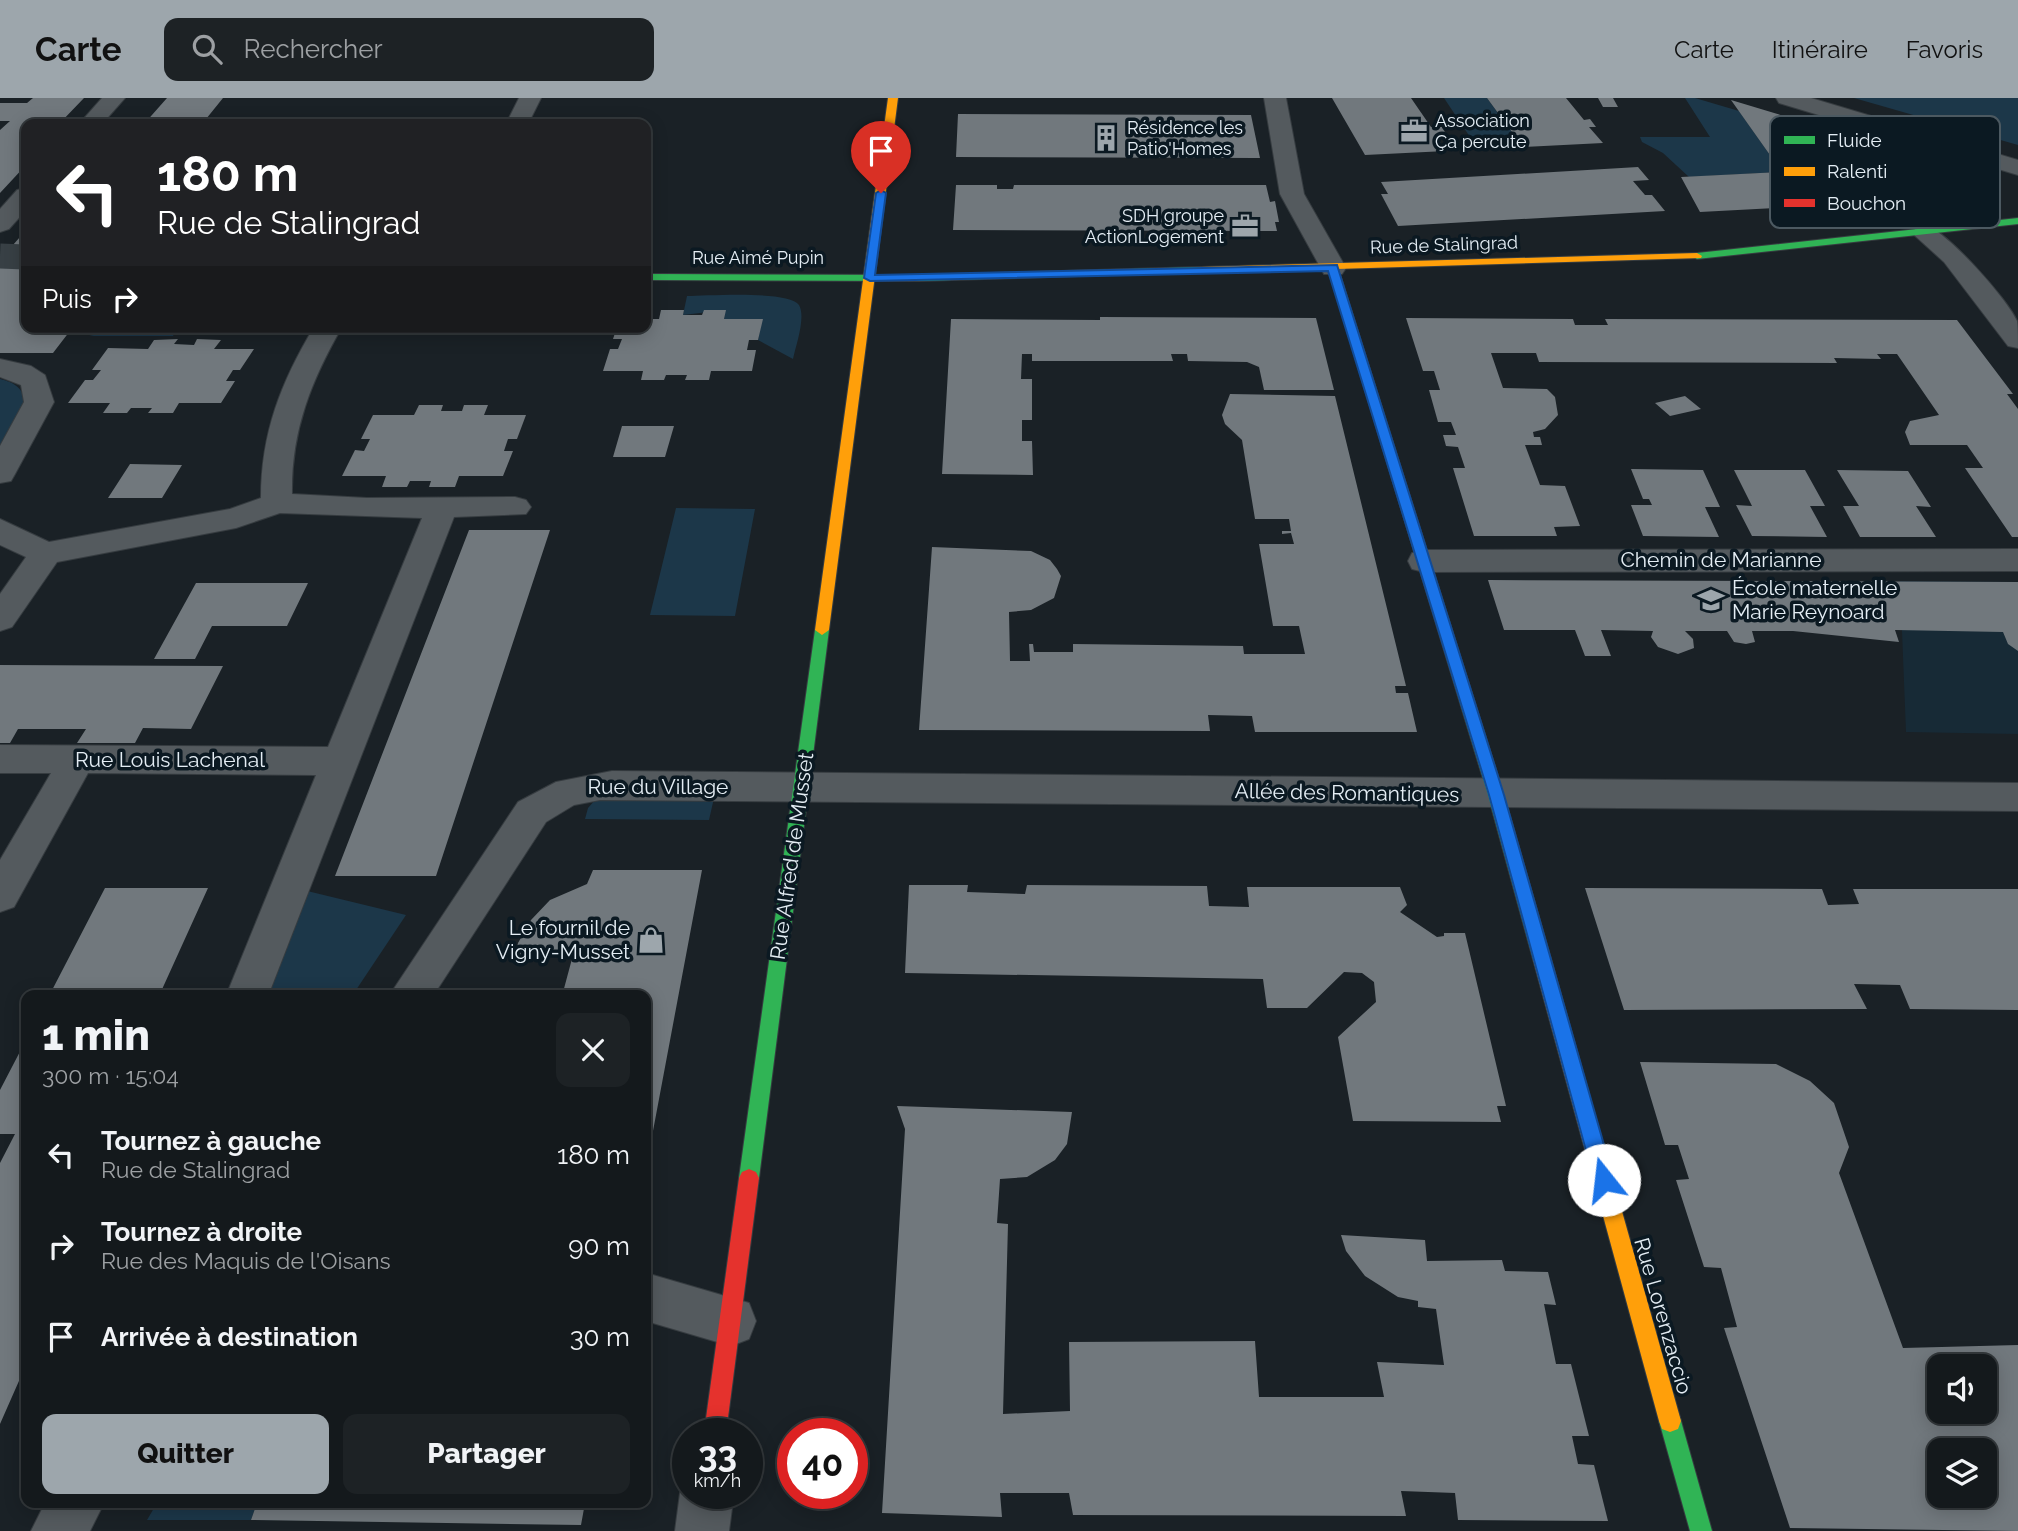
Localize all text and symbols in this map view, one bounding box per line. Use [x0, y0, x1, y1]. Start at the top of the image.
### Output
search box [164, 18, 654, 81]
text: Carte [35, 30, 122, 69]
icon: search [188, 30, 226, 68]
text: Rechercher [244, 34, 383, 64]
text: Carte [1674, 35, 1734, 64]
text: Itinéraire [1772, 35, 1868, 64]
text: Favoris [1906, 35, 1983, 64]
place label: Association Ça percute [1435, 110, 1530, 152]
office icon: Association Ça percute [1399, 116, 1429, 146]
legend [1770, 116, 2000, 228]
place label: Résidence les Patio'Homes [1127, 117, 1243, 159]
pin [851, 121, 911, 193]
building icon: Résidence les Patio'Homes [1091, 123, 1121, 153]
text: Fluide [1827, 129, 1882, 151]
icon: arrive [862, 132, 900, 170]
text: 180 m [157, 145, 298, 202]
icon: left [42, 147, 133, 238]
text: Ralenti [1827, 160, 1887, 182]
text: Bouchon [1827, 192, 1906, 214]
text: Rue de Stalingrad [157, 204, 420, 241]
place label: SDH groupe ActionLogement [1085, 205, 1224, 247]
office icon: SDH groupe ActionLogement [1230, 211, 1260, 241]
street label: Rue de Stalingrad [1370, 231, 1518, 258]
street label: Rue Aimé Pupin [692, 247, 824, 268]
icon: right [106, 280, 144, 318]
text: Puis [42, 284, 92, 314]
street label: Chemin de Marianne [1620, 547, 1822, 572]
place label: École maternelle Marie Reynoard [1732, 575, 1897, 624]
school or university icon: École maternelle Marie Reynoard [1696, 585, 1726, 615]
street label: Rue Louis Lachenal [75, 747, 265, 772]
street label: Rue Alfred de Musset [765, 751, 818, 961]
street label: Rue du Village [588, 774, 728, 799]
street label: Allée des Romantiques [1234, 778, 1460, 807]
place label: Le fournil de Vigny-Musset [496, 915, 630, 964]
shop icon: Le fournil de Vigny-Musset [636, 925, 666, 955]
text: 1 min [42, 1011, 150, 1060]
button: close [556, 1013, 630, 1087]
text: 300 m · 15:04 [42, 1062, 179, 1089]
text: Tournez à gauche [101, 1126, 321, 1156]
icon: left [42, 1136, 80, 1174]
text: 180 m [557, 1140, 630, 1170]
position arrow [1567, 1143, 1641, 1217]
text: Rue de Stalingrad [101, 1156, 290, 1183]
text: Tournez à droite [101, 1217, 302, 1247]
icon: right [42, 1227, 80, 1265]
text: 90 m [568, 1231, 630, 1261]
street label: Rue Lorenzaccio [1629, 1235, 1698, 1397]
text: Rue des Maquis de l'Oisans [101, 1247, 391, 1274]
icon: arrive [42, 1318, 80, 1356]
text: Arrivée à destination [101, 1322, 358, 1352]
text: 30 m [570, 1322, 630, 1352]
map controls [1927, 1354, 1997, 1508]
button: sound [1927, 1354, 1997, 1424]
button: Quitter [42, 1414, 329, 1494]
button: Partager [343, 1414, 630, 1494]
speed limit sign: 40 [777, 1418, 868, 1509]
text: 33 [698, 1434, 737, 1475]
button: layers [1927, 1438, 1997, 1508]
text: km/h [694, 1470, 741, 1491]

